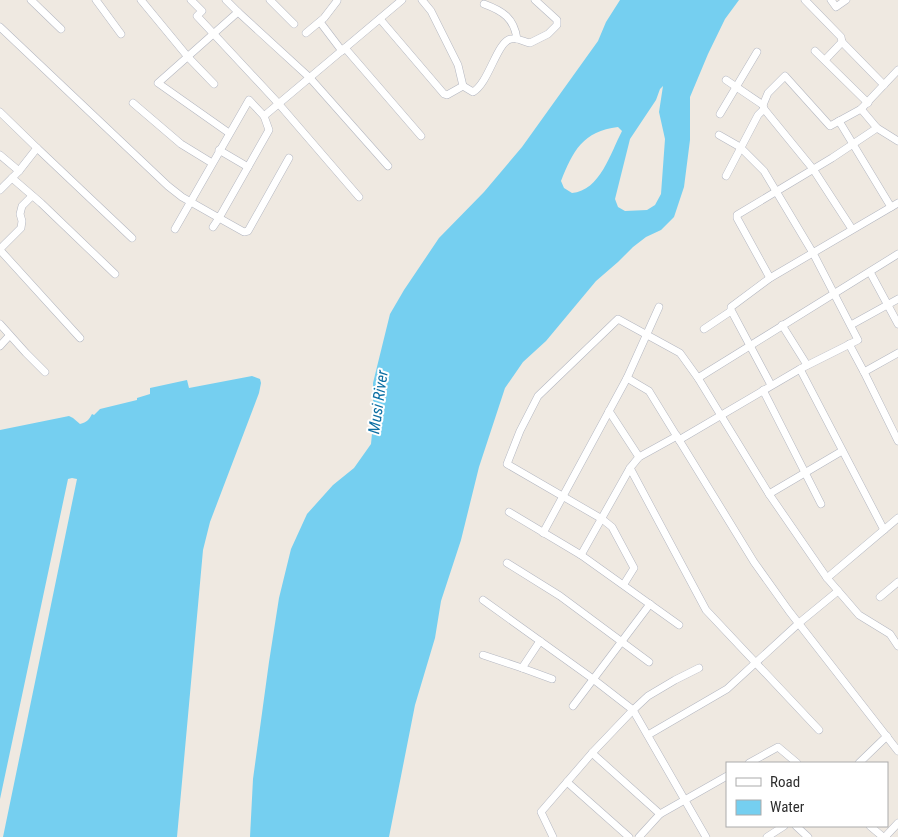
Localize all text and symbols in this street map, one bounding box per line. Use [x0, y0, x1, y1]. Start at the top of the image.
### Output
water label: Musi River [364, 368, 392, 435]
legend [726, 762, 888, 827]
text: Road [770, 773, 800, 791]
text: Water [770, 798, 805, 816]

